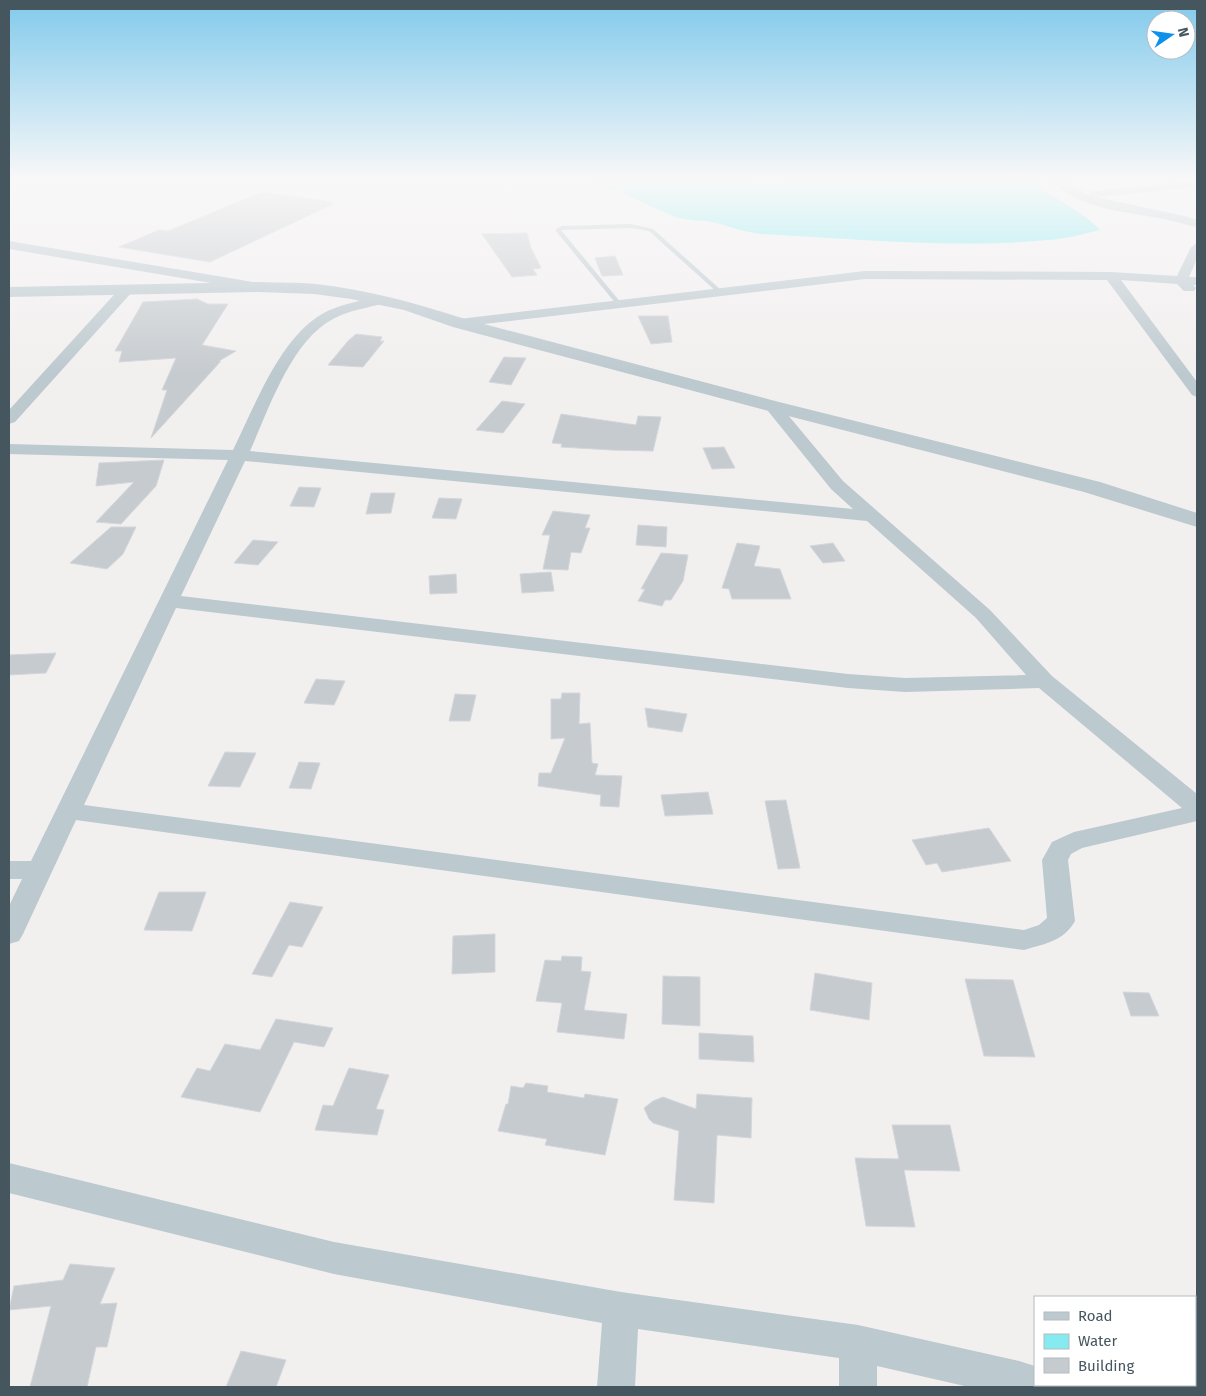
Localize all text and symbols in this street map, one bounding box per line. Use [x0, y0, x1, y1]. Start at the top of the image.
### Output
north arrow [1146, 10, 1196, 60]
text: N [1174, 26, 1193, 39]
legend [1034, 1296, 1196, 1386]
text: Road [1078, 1307, 1113, 1325]
text: Water [1078, 1332, 1117, 1350]
text: Building [1078, 1357, 1134, 1375]

